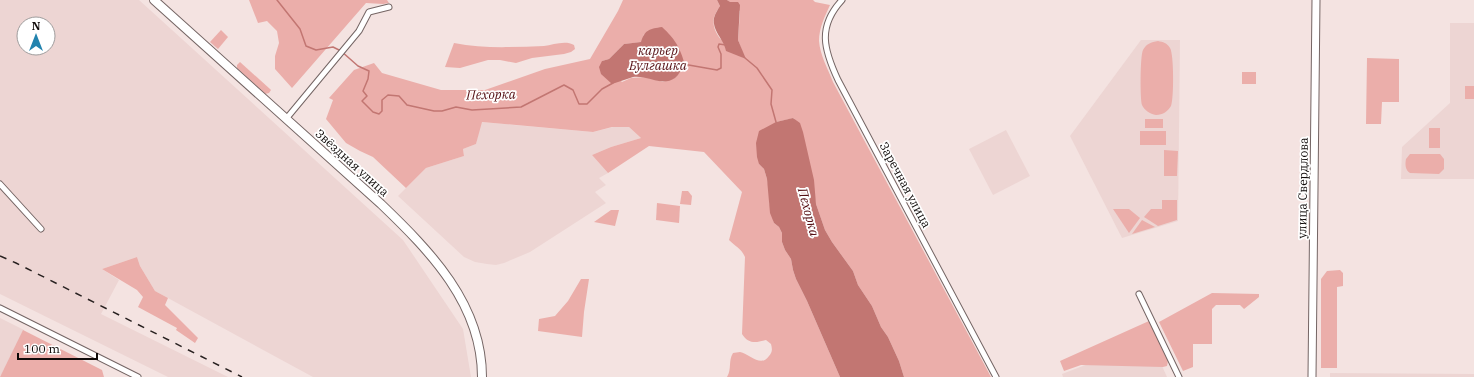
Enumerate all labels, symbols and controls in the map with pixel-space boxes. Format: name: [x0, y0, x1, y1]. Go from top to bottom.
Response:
north arrow: [16, 16, 56, 56]
text: N: [32, 19, 41, 33]
water label: карьер Булгашка: [628, 42, 687, 74]
water label: Пехорка: [465, 86, 516, 103]
street label: Звёздная улица: [313, 126, 392, 200]
street label: улица Свердлова: [1294, 137, 1311, 239]
street label: Заречная улица: [877, 139, 935, 231]
water label: Пехорка: [794, 185, 823, 238]
scale bar: [18, 335, 97, 361]
text: 100 m: [24, 341, 60, 356]

